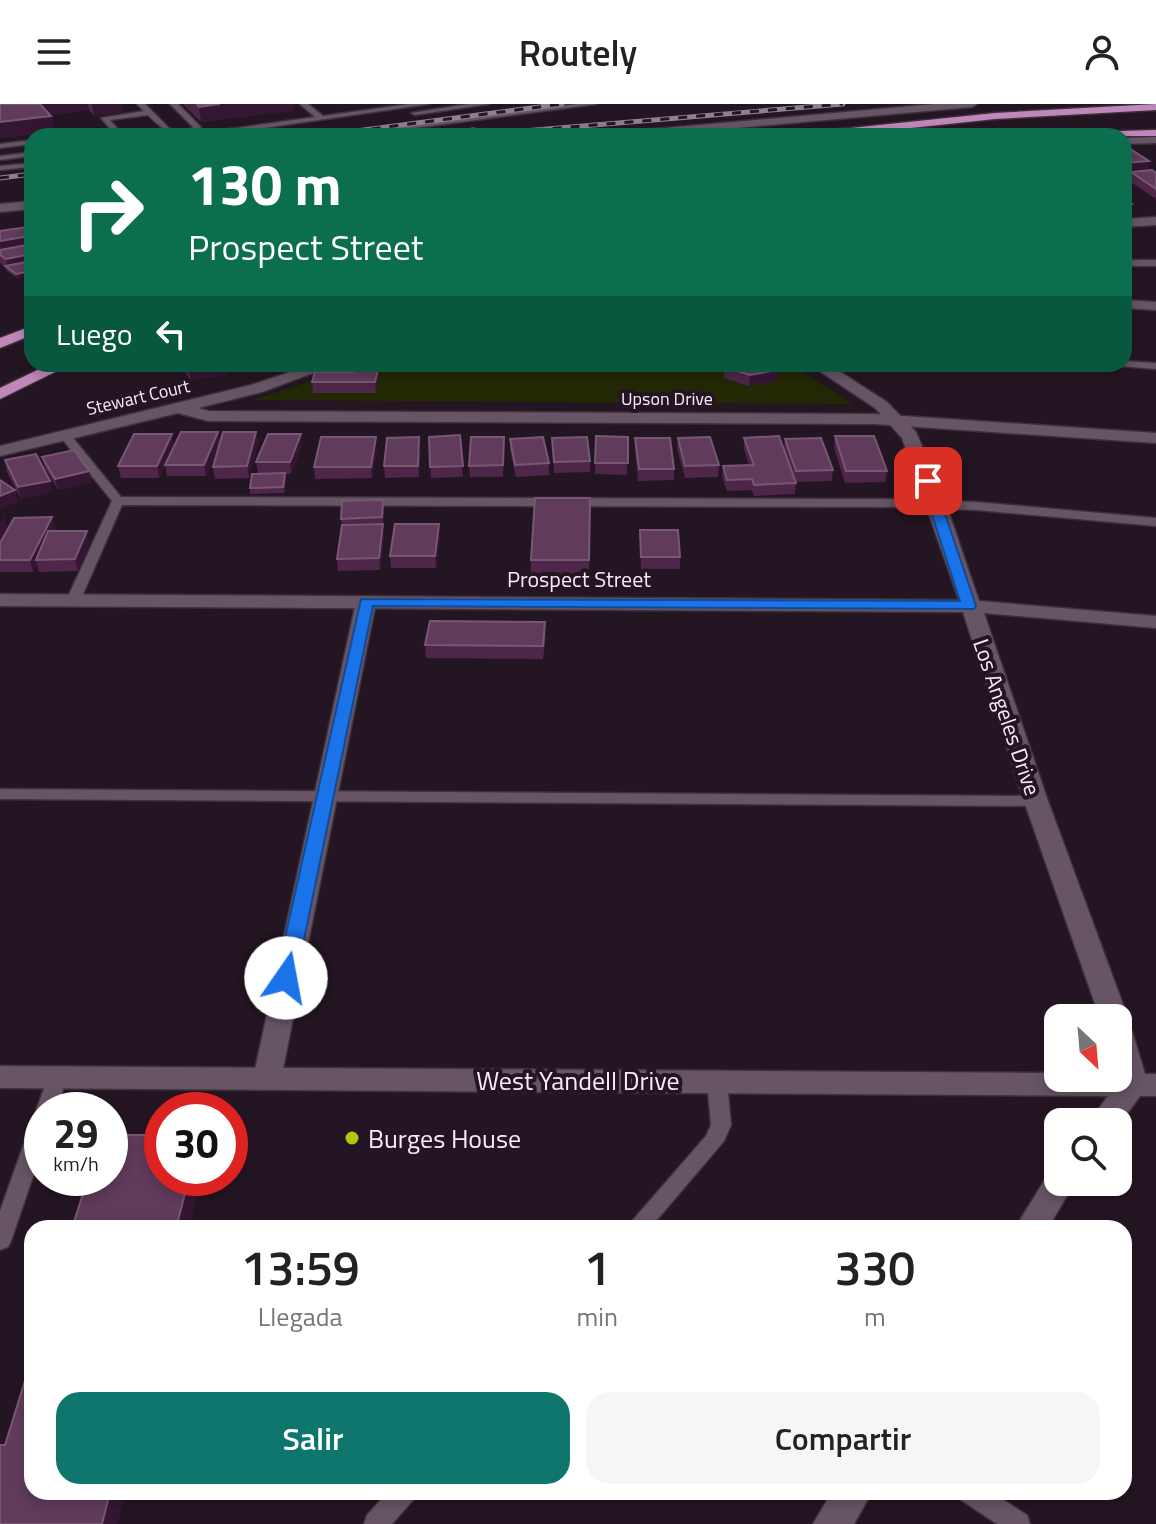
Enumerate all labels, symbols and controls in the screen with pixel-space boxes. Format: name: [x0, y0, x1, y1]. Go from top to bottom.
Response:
text: Routely: [519, 25, 637, 80]
icon: menu: [32, 30, 76, 74]
icon: person: [1080, 30, 1124, 74]
text: 130 m: [188, 142, 341, 227]
icon: right: [56, 160, 160, 264]
text: Prospect Street: [188, 219, 423, 274]
text: Luego: [56, 311, 133, 357]
icon: left: [149, 312, 193, 356]
street label: Stewart Court: [84, 372, 193, 422]
street label: Upson Drive: [621, 385, 713, 412]
pin: [894, 447, 962, 515]
icon: arrive: [906, 459, 950, 503]
street label: Prospect Street: [507, 562, 651, 596]
street label: Los Angeles Drive: [964, 634, 1050, 800]
position arrow: [244, 936, 328, 1020]
north arrow: [1044, 1004, 1132, 1092]
map controls: [1044, 1004, 1132, 1196]
street label: West Yandell Drive: [476, 1061, 680, 1100]
speed limit sign: 30: [144, 1092, 248, 1196]
text: 29: [54, 1103, 98, 1164]
button: search: [1044, 1108, 1132, 1196]
place label: Burges House: [368, 1119, 521, 1158]
marker: Burges House: [343, 1129, 361, 1147]
text: km/h: [53, 1148, 99, 1179]
text: 13:59: [241, 1231, 360, 1304]
text: 1: [584, 1231, 611, 1304]
text: 330: [835, 1231, 915, 1304]
text: Llegada: [258, 1297, 343, 1336]
text: min: [576, 1297, 618, 1336]
text: m: [864, 1297, 886, 1336]
button: Salir: [56, 1392, 570, 1484]
button: Compartir: [586, 1392, 1100, 1484]

